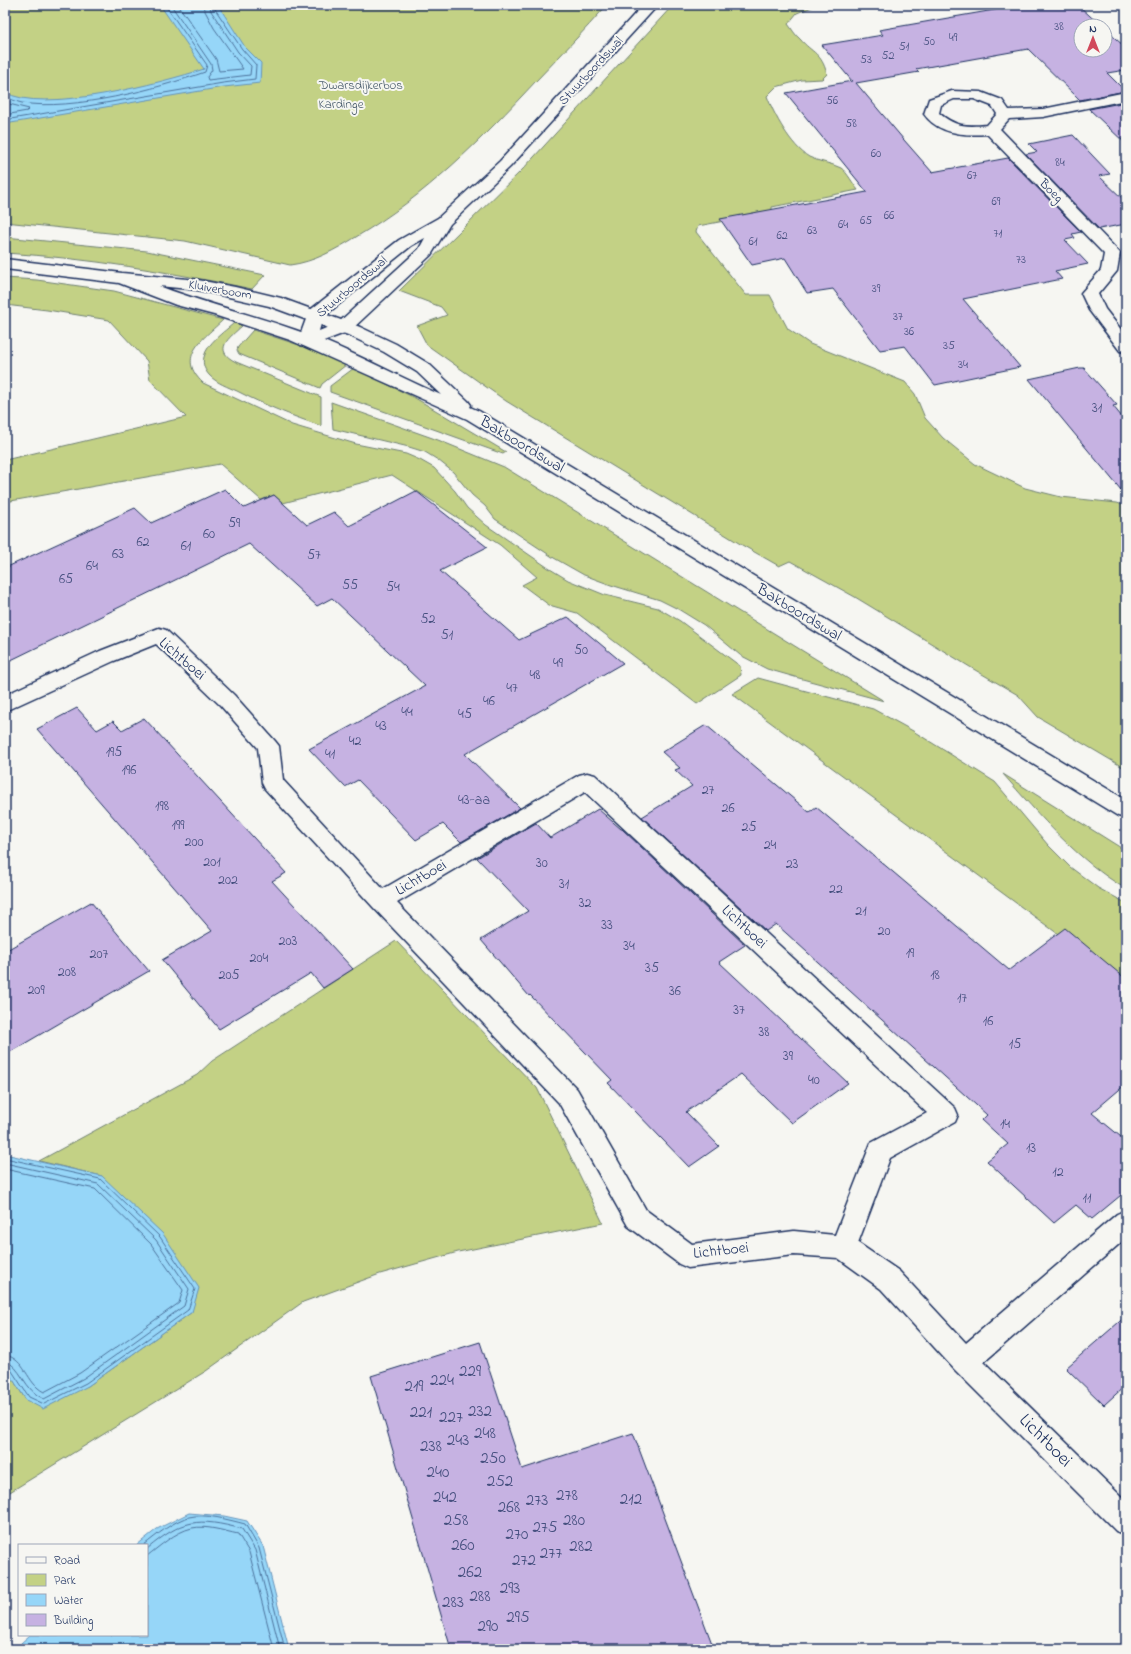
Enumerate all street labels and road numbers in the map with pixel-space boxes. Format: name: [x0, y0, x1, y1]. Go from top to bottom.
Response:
street label: Stuurboordswal: [554, 32, 628, 110]
street label: Boeg: [1033, 174, 1067, 208]
street label: Stuurboordswal: [312, 252, 392, 322]
street label: Kluiverboom: [187, 275, 253, 305]
street label: Bakboordswal: [474, 410, 569, 480]
street label: Bakboordswal: [751, 578, 846, 648]
street label: Lichtboei: [153, 632, 211, 686]
street label: Lichtboei: [391, 854, 451, 902]
street label: Lichtboei: [715, 899, 773, 955]
street label: Lichtboei: [692, 1236, 750, 1266]
street label: Lichtboei: [1012, 1408, 1078, 1474]

